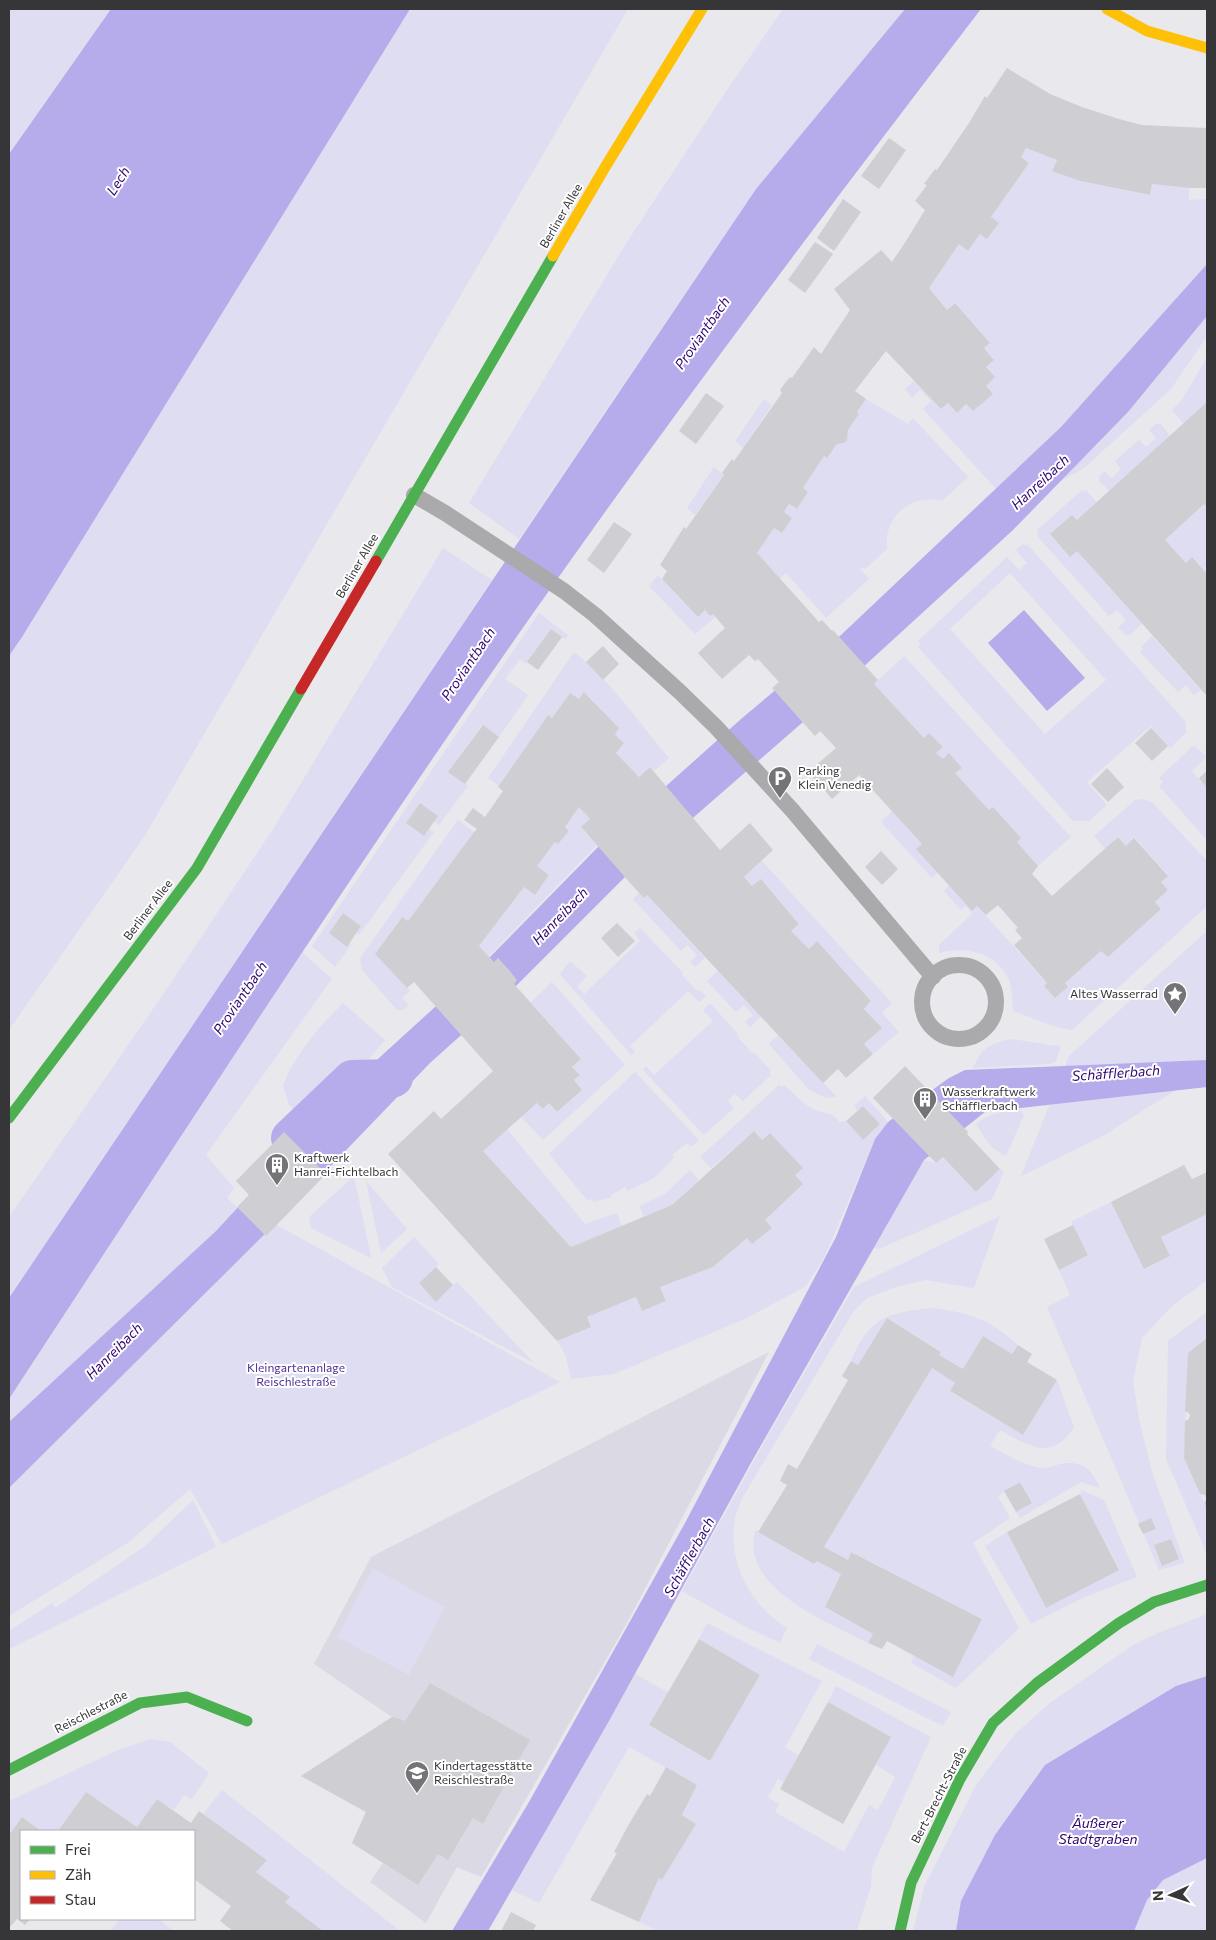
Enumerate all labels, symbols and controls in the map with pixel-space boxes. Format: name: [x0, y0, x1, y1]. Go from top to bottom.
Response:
water label: Lech: [102, 163, 133, 198]
street label: Berliner Allee: [536, 181, 584, 250]
water label: Proviantbach: [670, 293, 733, 372]
water label: Hanreibach: [1007, 451, 1072, 513]
street label: Berliner Allee: [332, 531, 380, 600]
water label: Proviantbach: [437, 624, 498, 703]
place label: Parking Klein Venedig: [798, 763, 872, 791]
parking icon: Parking Klein Venedig: [767, 765, 793, 799]
street label: Berliner Allee: [120, 876, 175, 942]
water label: Hanreibach: [528, 884, 591, 948]
water label: Proviantbach: [209, 958, 270, 1037]
place icon: Altes Wasserrad: [1162, 981, 1188, 1015]
place label: Altes Wasserrad: [1070, 986, 1158, 1000]
water label: Schäfflerbach: [1071, 1061, 1161, 1084]
place label: Wasserkraftwerk Schäfflerbach: [942, 1084, 1037, 1112]
building icon: Wasserkraftwerk Schäfflerbach: [912, 1086, 938, 1120]
place label: Kraftwerk Hanrei-Fichtelbach: [294, 1150, 398, 1178]
building icon: Kraftwerk Hanrei-Fichtelbach: [264, 1152, 290, 1186]
water label: Hanreibach: [82, 1319, 145, 1382]
park label: Kleingartenanlage Reischlestraße: [247, 1360, 345, 1388]
water label: Schäfflerbach: [660, 1514, 717, 1599]
street label: Reischlestraße: [52, 1687, 129, 1735]
street label: Bert-Brecht-Straße: [908, 1744, 969, 1845]
place label: Kindertagesstätte Reischlestraße: [434, 1758, 532, 1786]
school or university icon: Kindertagesstätte Reischlestraße: [404, 1760, 430, 1794]
water label: Äußerer Stadtgraben: [1058, 1814, 1138, 1847]
legend: [20, 1830, 195, 1920]
text: Frei: [65, 1840, 91, 1858]
text: Zäh: [65, 1865, 91, 1883]
north arrow: [1146, 1870, 1196, 1920]
text: Stau: [65, 1890, 96, 1908]
text: N: [1149, 1890, 1166, 1901]

